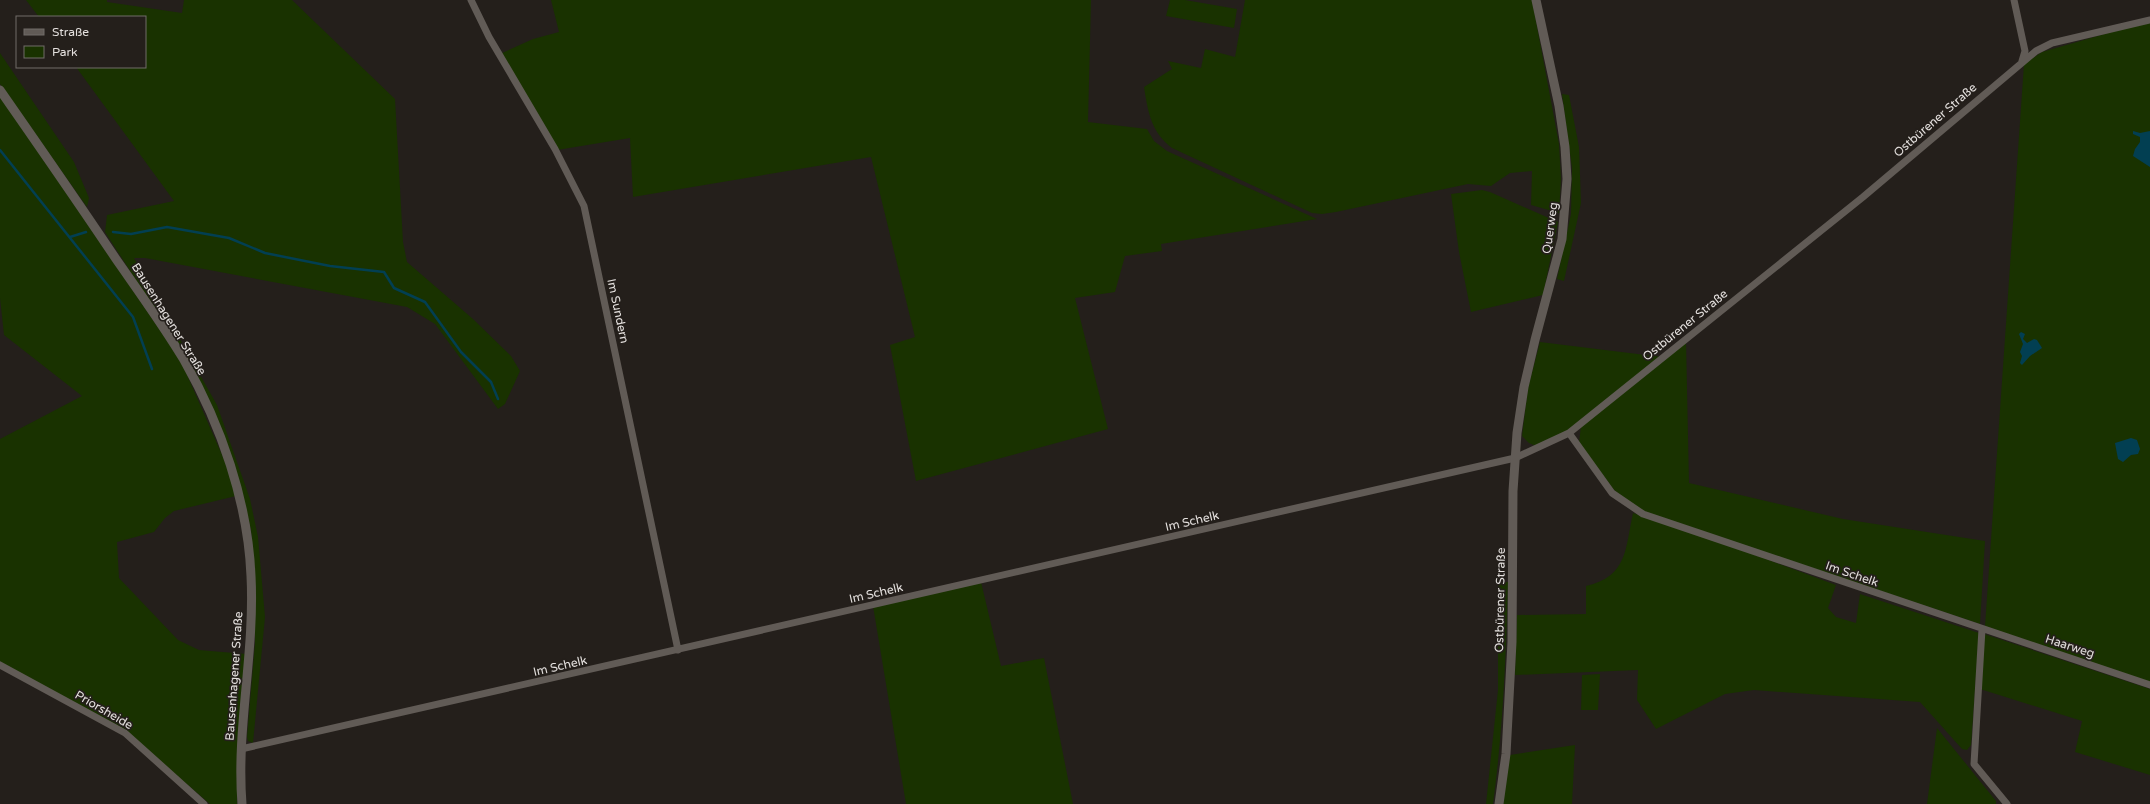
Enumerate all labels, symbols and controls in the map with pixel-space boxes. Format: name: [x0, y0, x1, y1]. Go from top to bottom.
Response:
legend: [16, 16, 146, 68]
text: Straße: [52, 25, 89, 39]
text: Park: [52, 45, 78, 59]
street label: Ostbürener Straße: [1891, 80, 1979, 160]
street label: Querweg: [1539, 201, 1561, 255]
street label: Bausenhagener Straße: [129, 260, 209, 378]
street label: Im Sundern: [604, 277, 632, 345]
street label: Ostbürener Straße: [1640, 286, 1730, 363]
street label: Im Schelk: [1164, 508, 1221, 534]
street label: Ostbürener Straße: [1492, 547, 1508, 653]
street label: Im Schelk: [1824, 558, 1881, 590]
street label: Im Schelk: [848, 580, 905, 606]
street label: Bausenhagener Straße: [222, 611, 246, 741]
street label: Haarweg: [2044, 631, 2096, 661]
street label: Im Schelk: [532, 653, 589, 679]
street label: Priorsheide: [72, 688, 136, 732]

